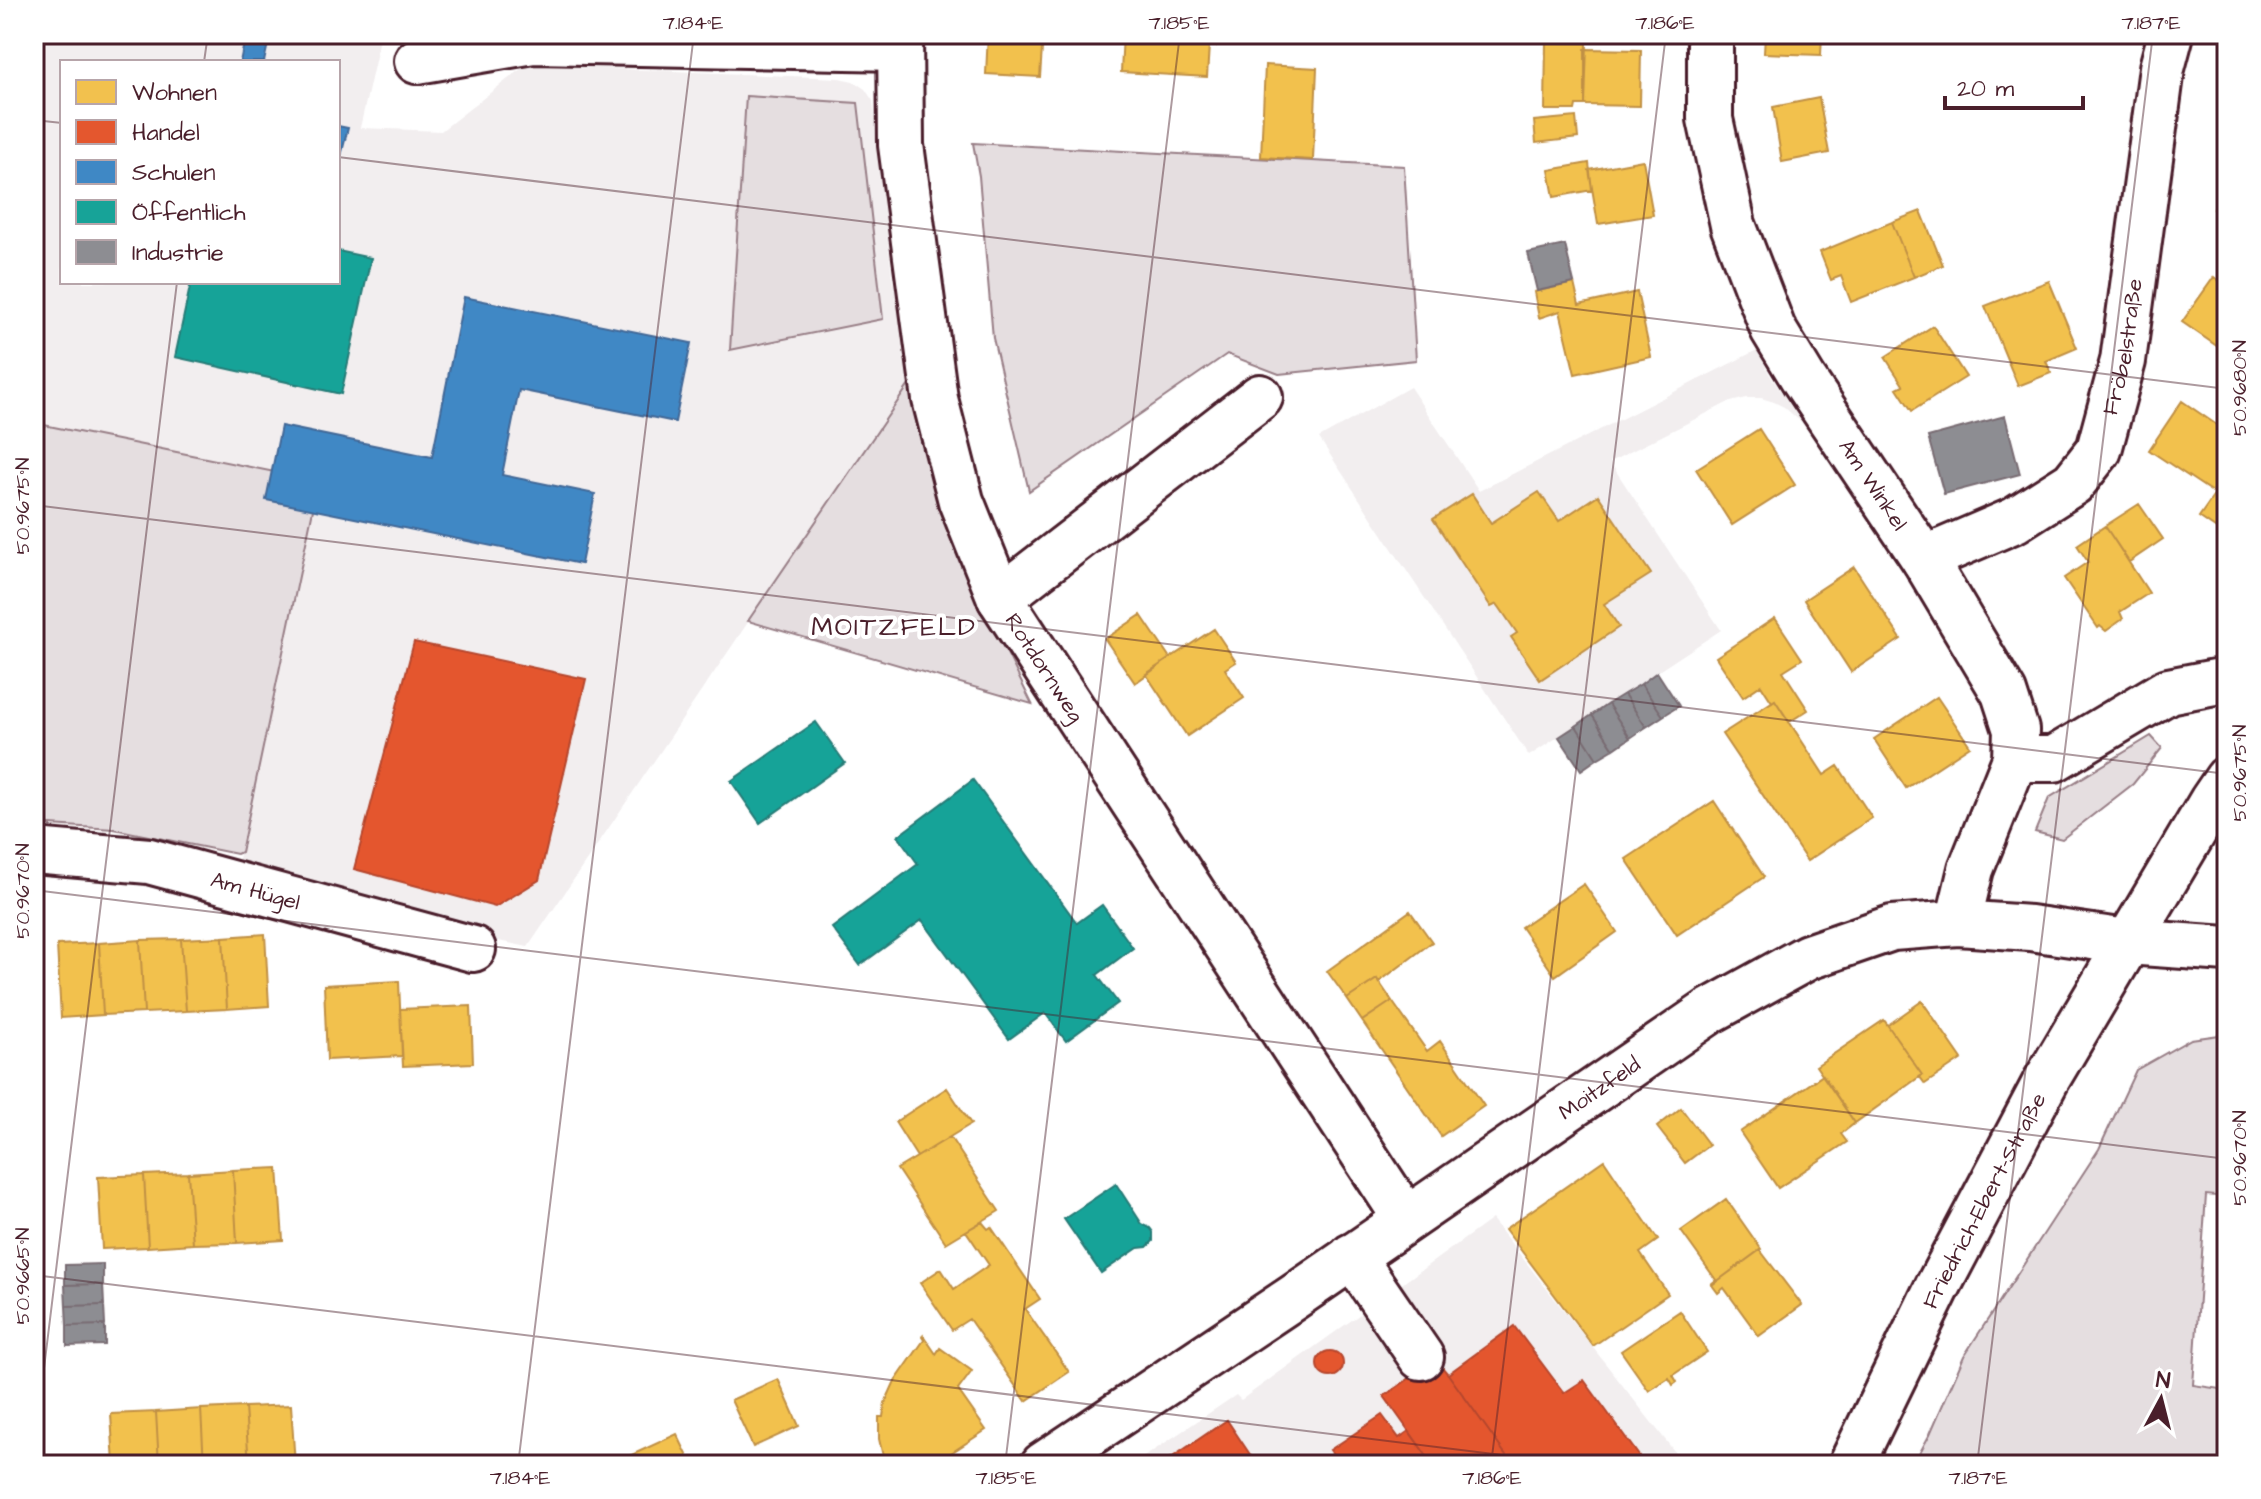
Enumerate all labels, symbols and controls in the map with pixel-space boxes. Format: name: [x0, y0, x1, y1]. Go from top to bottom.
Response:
text: 7.184°E: [663, 9, 723, 37]
text: 7.185°E: [1148, 9, 1210, 37]
text: 7.186°E: [1635, 9, 1695, 37]
text: 7.187°E: [2121, 9, 2181, 37]
legend: [60, 60, 340, 284]
scale bar: [1945, 60, 2083, 110]
text: 20 m: [1957, 72, 2014, 106]
text: Wohnen: [132, 76, 217, 110]
text: Handel: [132, 116, 200, 150]
text: Schulen: [132, 156, 215, 190]
text: Öffentlich: [132, 196, 246, 230]
text: Industrie: [132, 236, 224, 270]
street label: Fröbelstraße: [2095, 277, 2151, 419]
text: 50.9680°N: [2226, 340, 2254, 436]
street label: Am Winkel: [1831, 433, 1914, 537]
text: 50.9675°N: [9, 458, 37, 554]
street label: Rotdornweg: [997, 608, 1091, 729]
district label: MOITZFELD: [811, 609, 977, 645]
text: 50.9675°N: [2226, 725, 2254, 821]
text: 50.9670°N: [9, 843, 37, 939]
street label: Am Hügel: [207, 865, 303, 918]
street label: Moitzfeld: [1552, 1049, 1647, 1128]
street label: Friedrich-Ebert-Straße: [1915, 1087, 2054, 1314]
text: 50.9670°N: [2226, 1110, 2254, 1206]
text: 50.9665°N: [9, 1227, 37, 1325]
north arrow: [2121, 1359, 2201, 1439]
text: N: [2155, 1364, 2172, 1397]
text: 7.184°E: [490, 1464, 550, 1492]
text: 7.185°E: [975, 1464, 1037, 1492]
text: 7.186°E: [1462, 1464, 1522, 1492]
text: 7.187°E: [1948, 1464, 2008, 1492]

